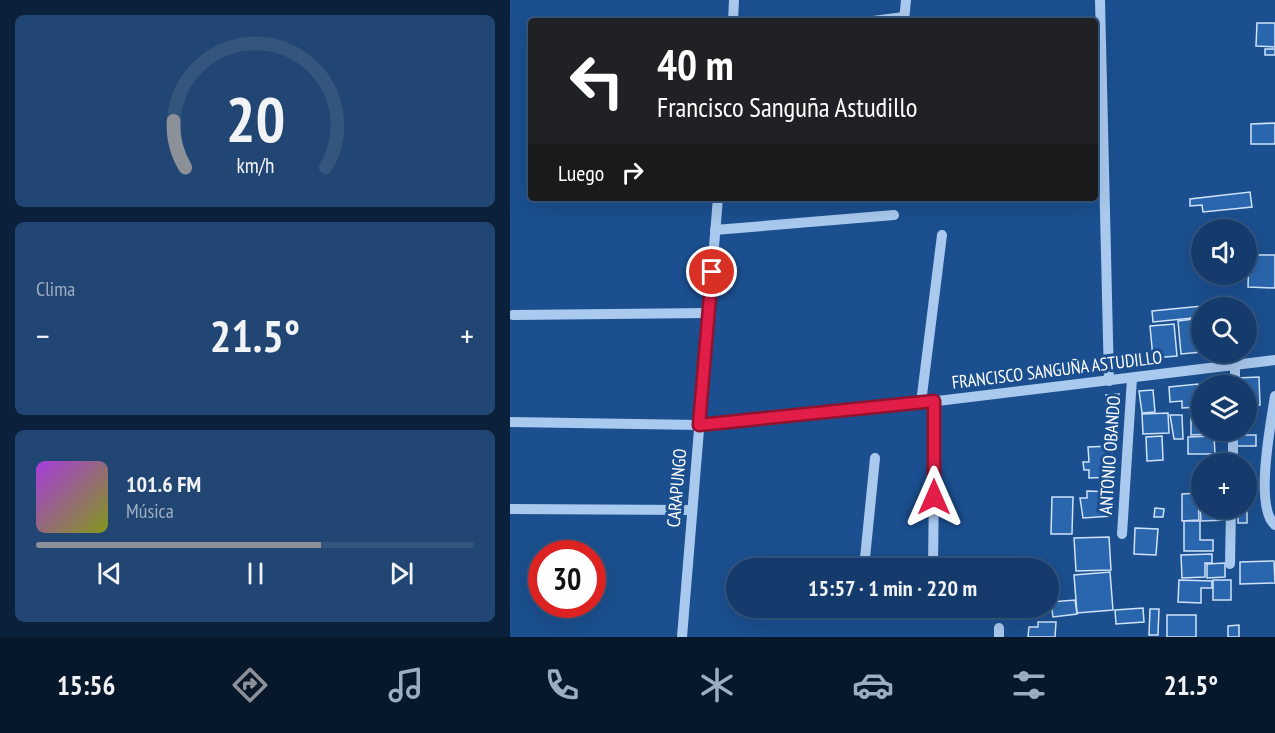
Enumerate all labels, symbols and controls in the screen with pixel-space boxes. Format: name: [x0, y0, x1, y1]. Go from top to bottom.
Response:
text: 40 m: [657, 37, 734, 92]
icon: left: [558, 42, 636, 120]
text: 20: [225, 78, 285, 159]
text: Francisco Sanguña Astudillo: [657, 90, 917, 124]
text: km/h: [236, 152, 274, 180]
icon: right: [616, 156, 649, 189]
text: Luego: [558, 159, 604, 187]
map controls: [1191, 219, 1257, 519]
button: sound: [1191, 219, 1257, 285]
pin: [686, 246, 737, 297]
icon: arrive: [695, 255, 728, 288]
text: Clima: [36, 276, 75, 302]
button: search: [1191, 297, 1257, 363]
text: 21.5°: [210, 306, 300, 364]
text: −: [36, 314, 50, 357]
text: +: [460, 314, 474, 357]
street label: FRANCISCO SANGUÑA ASTUDILLO: [950, 345, 1164, 394]
button: layers: [1191, 375, 1257, 441]
street label: ANTONIO OBANDO: [1094, 395, 1125, 515]
street label: CARAPUNGO: [662, 448, 691, 528]
button: +: [1191, 453, 1257, 519]
position arrow: [902, 465, 966, 529]
text: 101.6 FM: [126, 470, 201, 498]
text: Música: [126, 498, 174, 524]
speed limit sign: 30: [528, 540, 606, 618]
icon: previous: [93, 557, 126, 590]
icon: pause: [239, 557, 272, 590]
icon: next: [385, 557, 418, 590]
text: 15:57 · 1 min · 220 m: [808, 574, 977, 602]
icon: directions: [229, 664, 271, 706]
icon: music: [385, 664, 427, 706]
icon: phone: [541, 664, 583, 706]
icon: climate: [696, 664, 738, 706]
icon: car: [852, 664, 894, 706]
icon: filters: [1008, 664, 1050, 706]
text: 15:56: [57, 668, 115, 702]
text: 21.5°: [1164, 668, 1218, 702]

